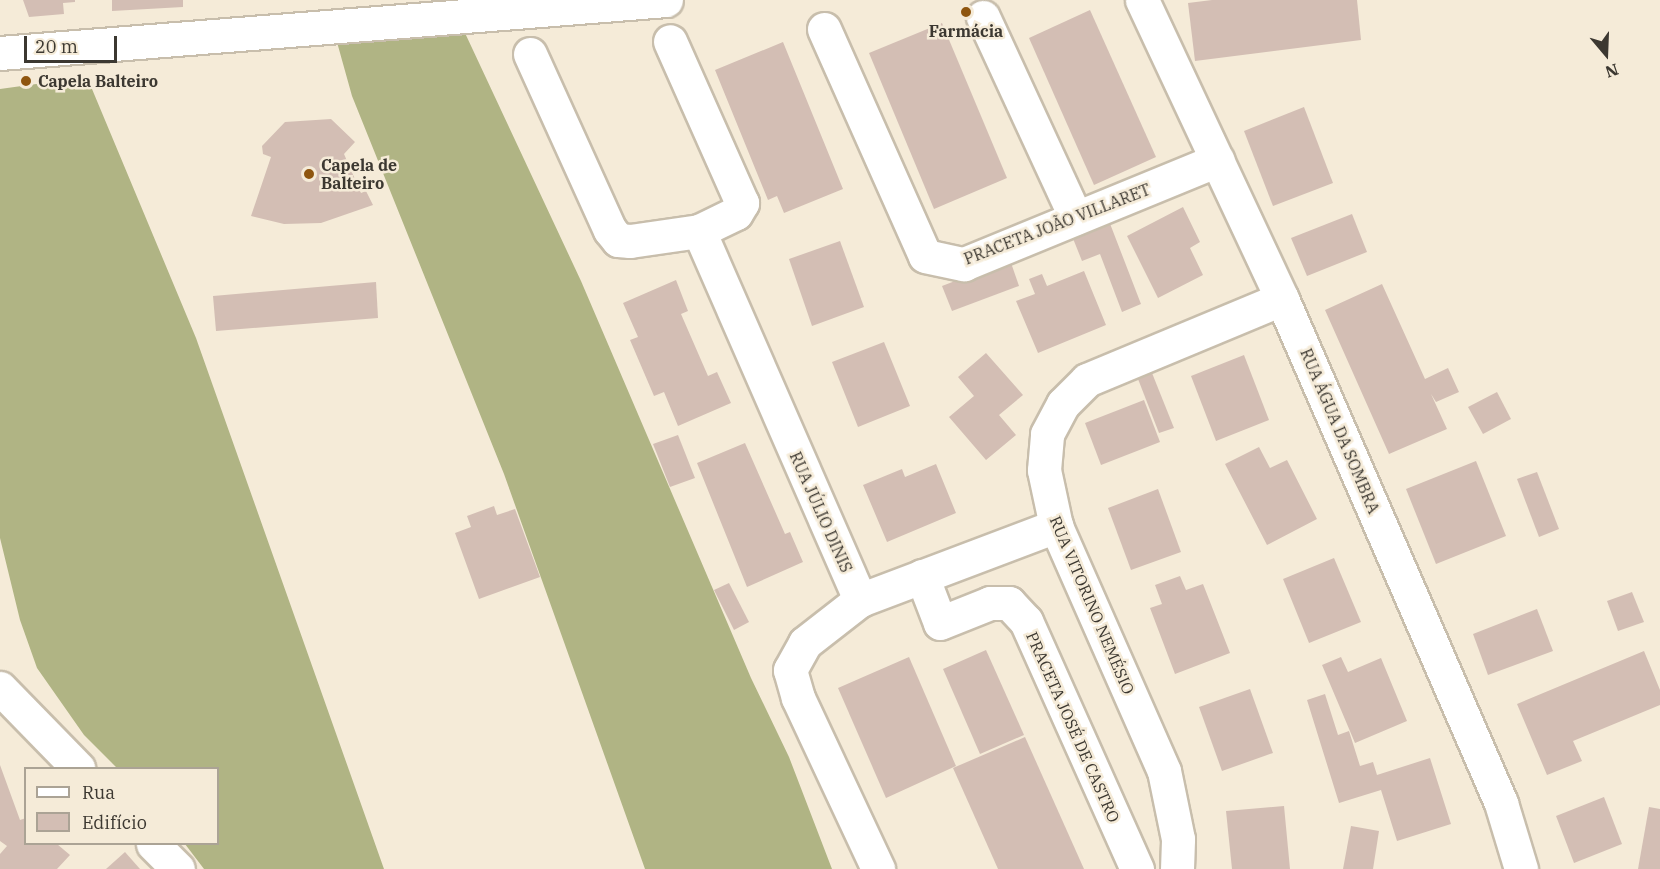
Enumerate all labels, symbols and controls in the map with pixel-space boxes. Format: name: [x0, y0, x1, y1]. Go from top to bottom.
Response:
marker: Farmácia: [959, 5, 973, 19]
place label: Farmácia: [929, 21, 1003, 41]
scale bar: [27, 24, 120, 62]
north arrow: [1576, 24, 1636, 84]
text: 20 m: [35, 35, 78, 58]
text: N: [1603, 60, 1621, 83]
place label: Capela Balteiro: [38, 71, 158, 91]
marker: Capela Balteiro: [19, 74, 33, 88]
place label: Capela de Balteiro: [321, 155, 397, 193]
marker: Capela de Balteiro: [302, 167, 316, 181]
street label: PRACETA JOÃO VILLARET: [961, 180, 1153, 268]
street label: RUA ÁGUA DA SOMBRA: [1296, 345, 1384, 517]
street label: RUA JÚLIO DINIS: [786, 449, 856, 575]
street label: RUA VITORINO NEMÉSIO: [1046, 513, 1138, 697]
street label: PRACETA JOSÉ DE CASTRO: [1022, 629, 1124, 825]
legend: [24, 767, 219, 845]
text: Rua: [82, 781, 115, 804]
text: Edifício: [82, 811, 147, 834]

